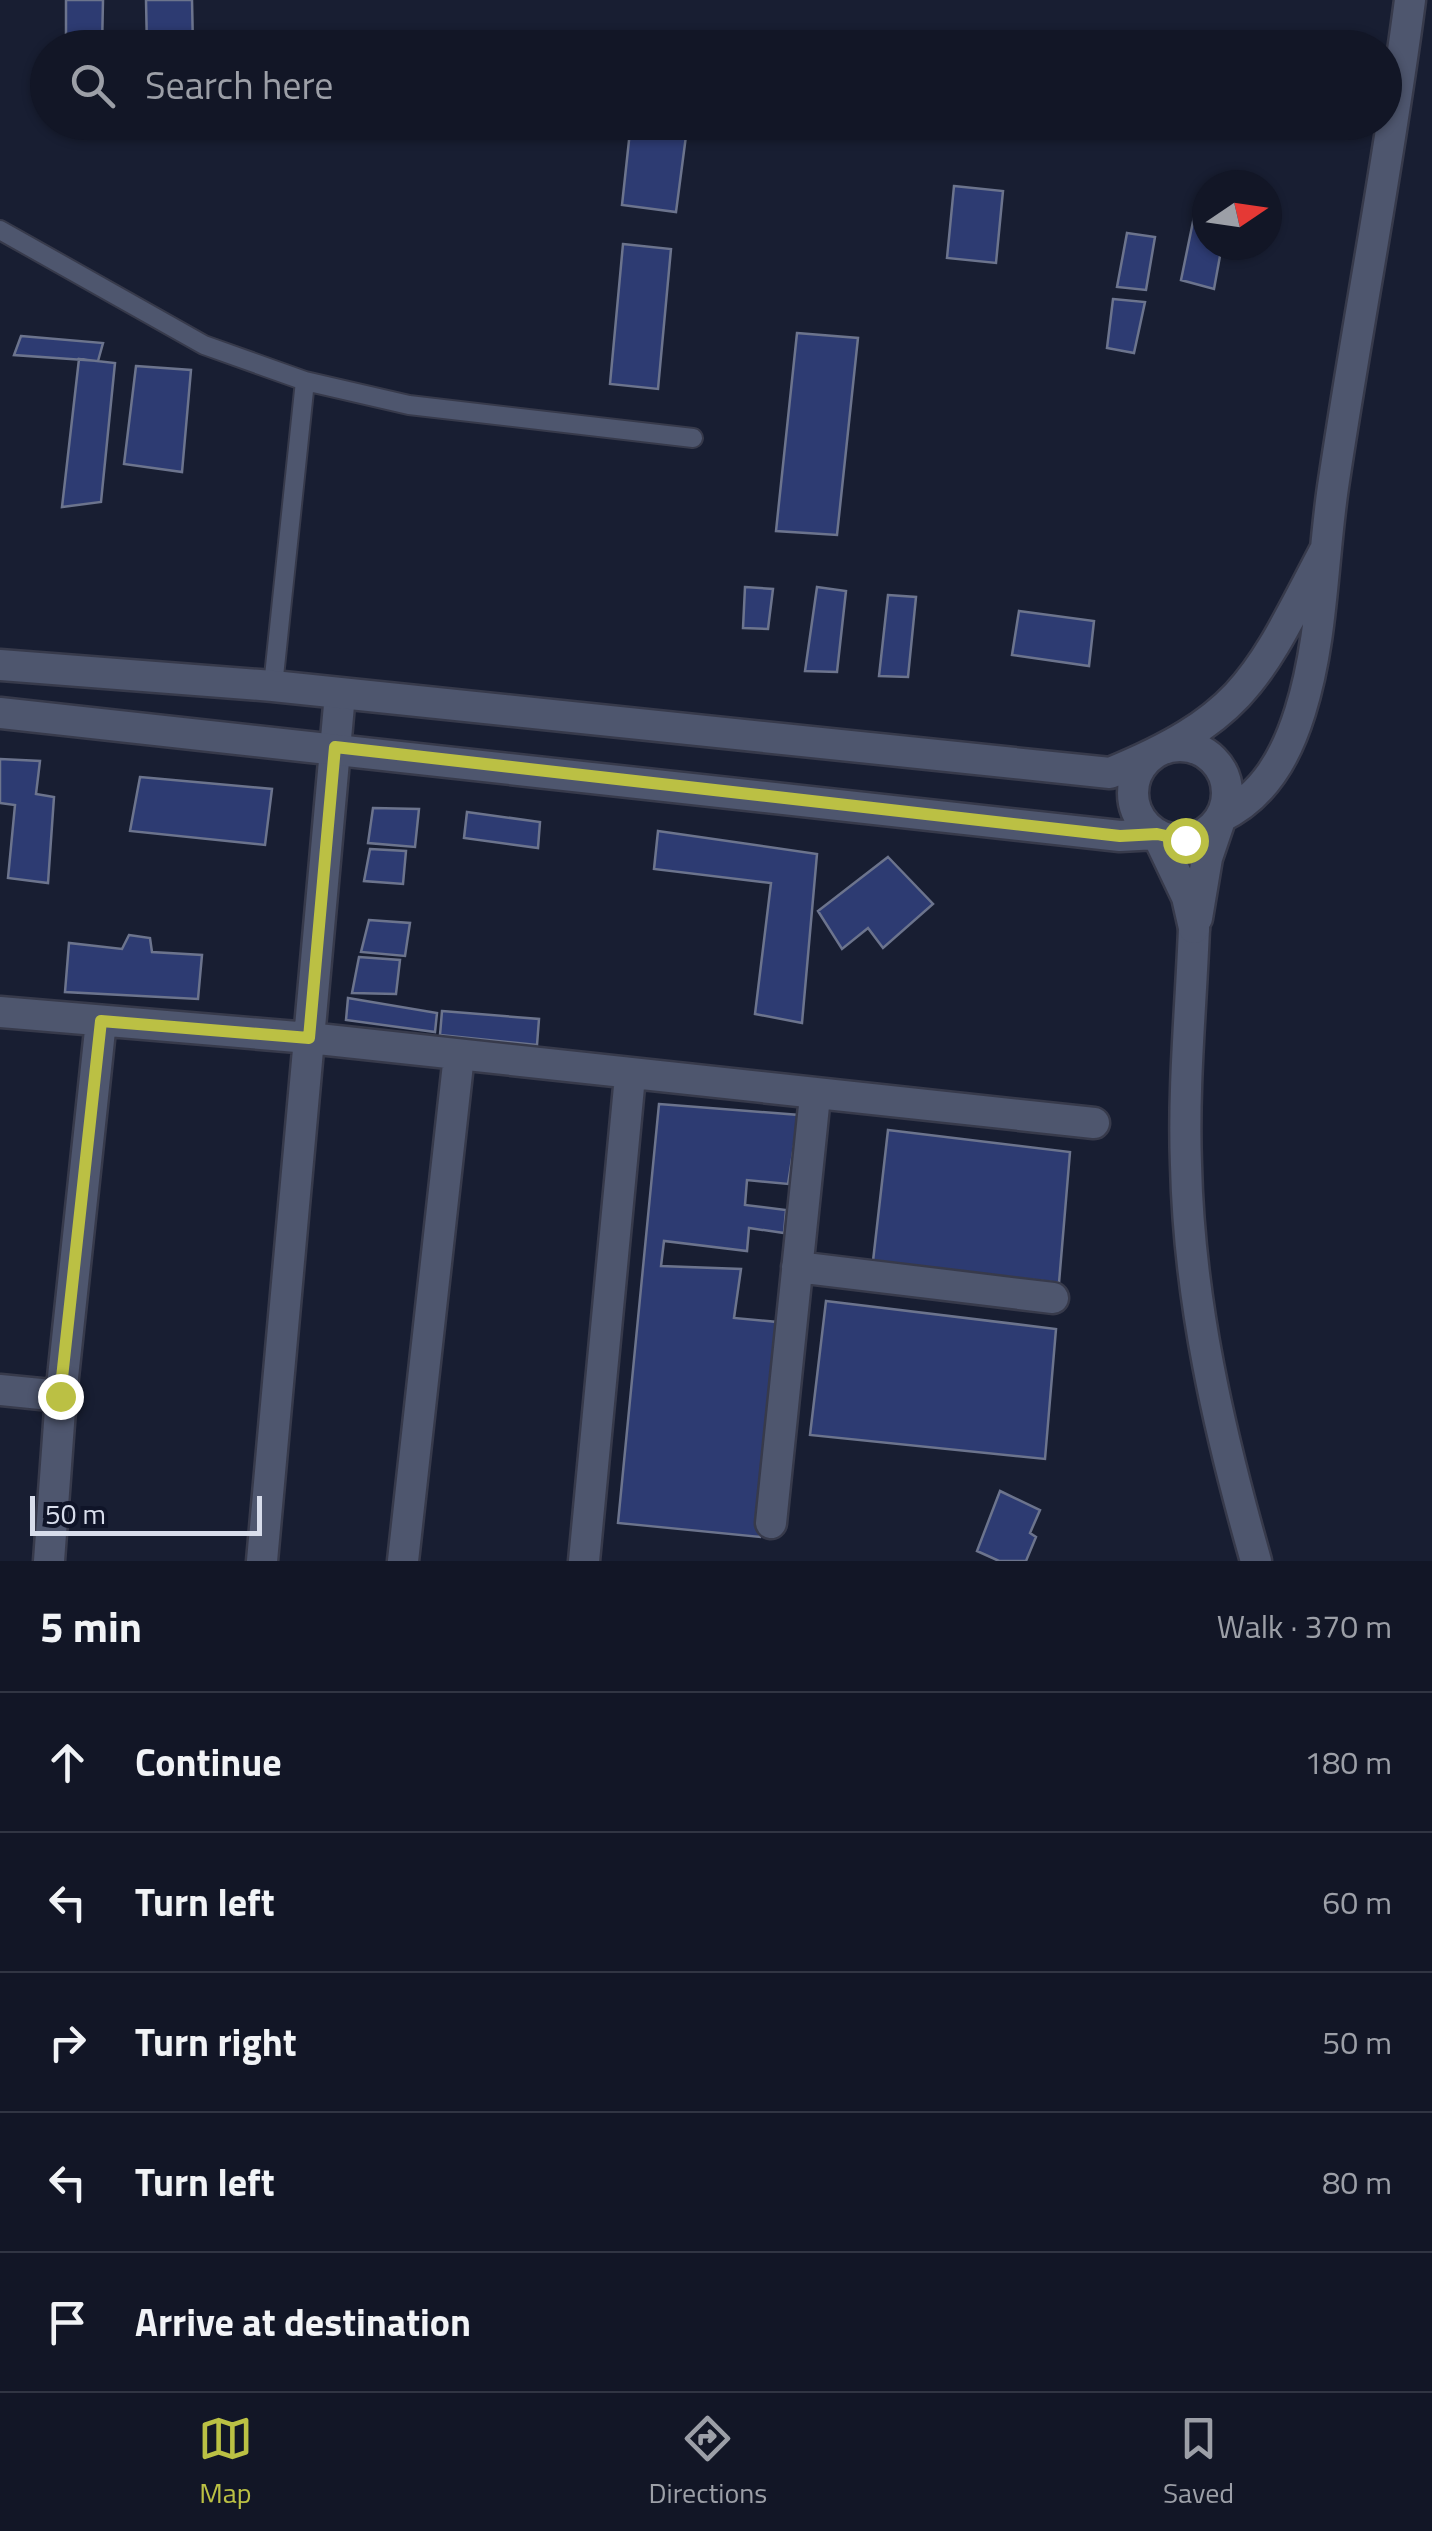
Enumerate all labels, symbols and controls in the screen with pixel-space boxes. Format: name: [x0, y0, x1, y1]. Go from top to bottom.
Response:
search box: [30, 30, 1402, 140]
text: Search here: [145, 56, 333, 114]
icon: search: [65, 58, 120, 113]
north arrow: [1192, 170, 1282, 260]
route start: [1163, 818, 1209, 864]
route end: [38, 1374, 84, 1420]
scale bar: [30, 1491, 262, 1536]
text: 50 m: [45, 1492, 106, 1535]
text: 5 min: [40, 1594, 142, 1658]
text: Walk · 370 m: [1217, 1602, 1392, 1650]
text: Continue: [135, 1733, 282, 1791]
icon: ahead: [40, 1735, 95, 1790]
text: 180 m: [1304, 1738, 1392, 1786]
text: Turn left: [135, 1873, 275, 1931]
icon: left: [40, 1875, 95, 1930]
text: 60 m: [1322, 1878, 1392, 1926]
text: Turn right: [135, 2013, 297, 2071]
icon: right: [40, 2015, 95, 2070]
text: 50 m: [1322, 2018, 1392, 2066]
text: Turn left: [135, 2153, 275, 2211]
icon: left: [40, 2155, 95, 2210]
text: 80 m: [1322, 2158, 1392, 2206]
text: Arrive at destination: [135, 2293, 471, 2351]
icon: arrive: [40, 2295, 95, 2350]
tab: Map: [198, 2411, 253, 2514]
tab: Directions: [649, 2411, 767, 2514]
tab: Saved: [1163, 2411, 1234, 2514]

